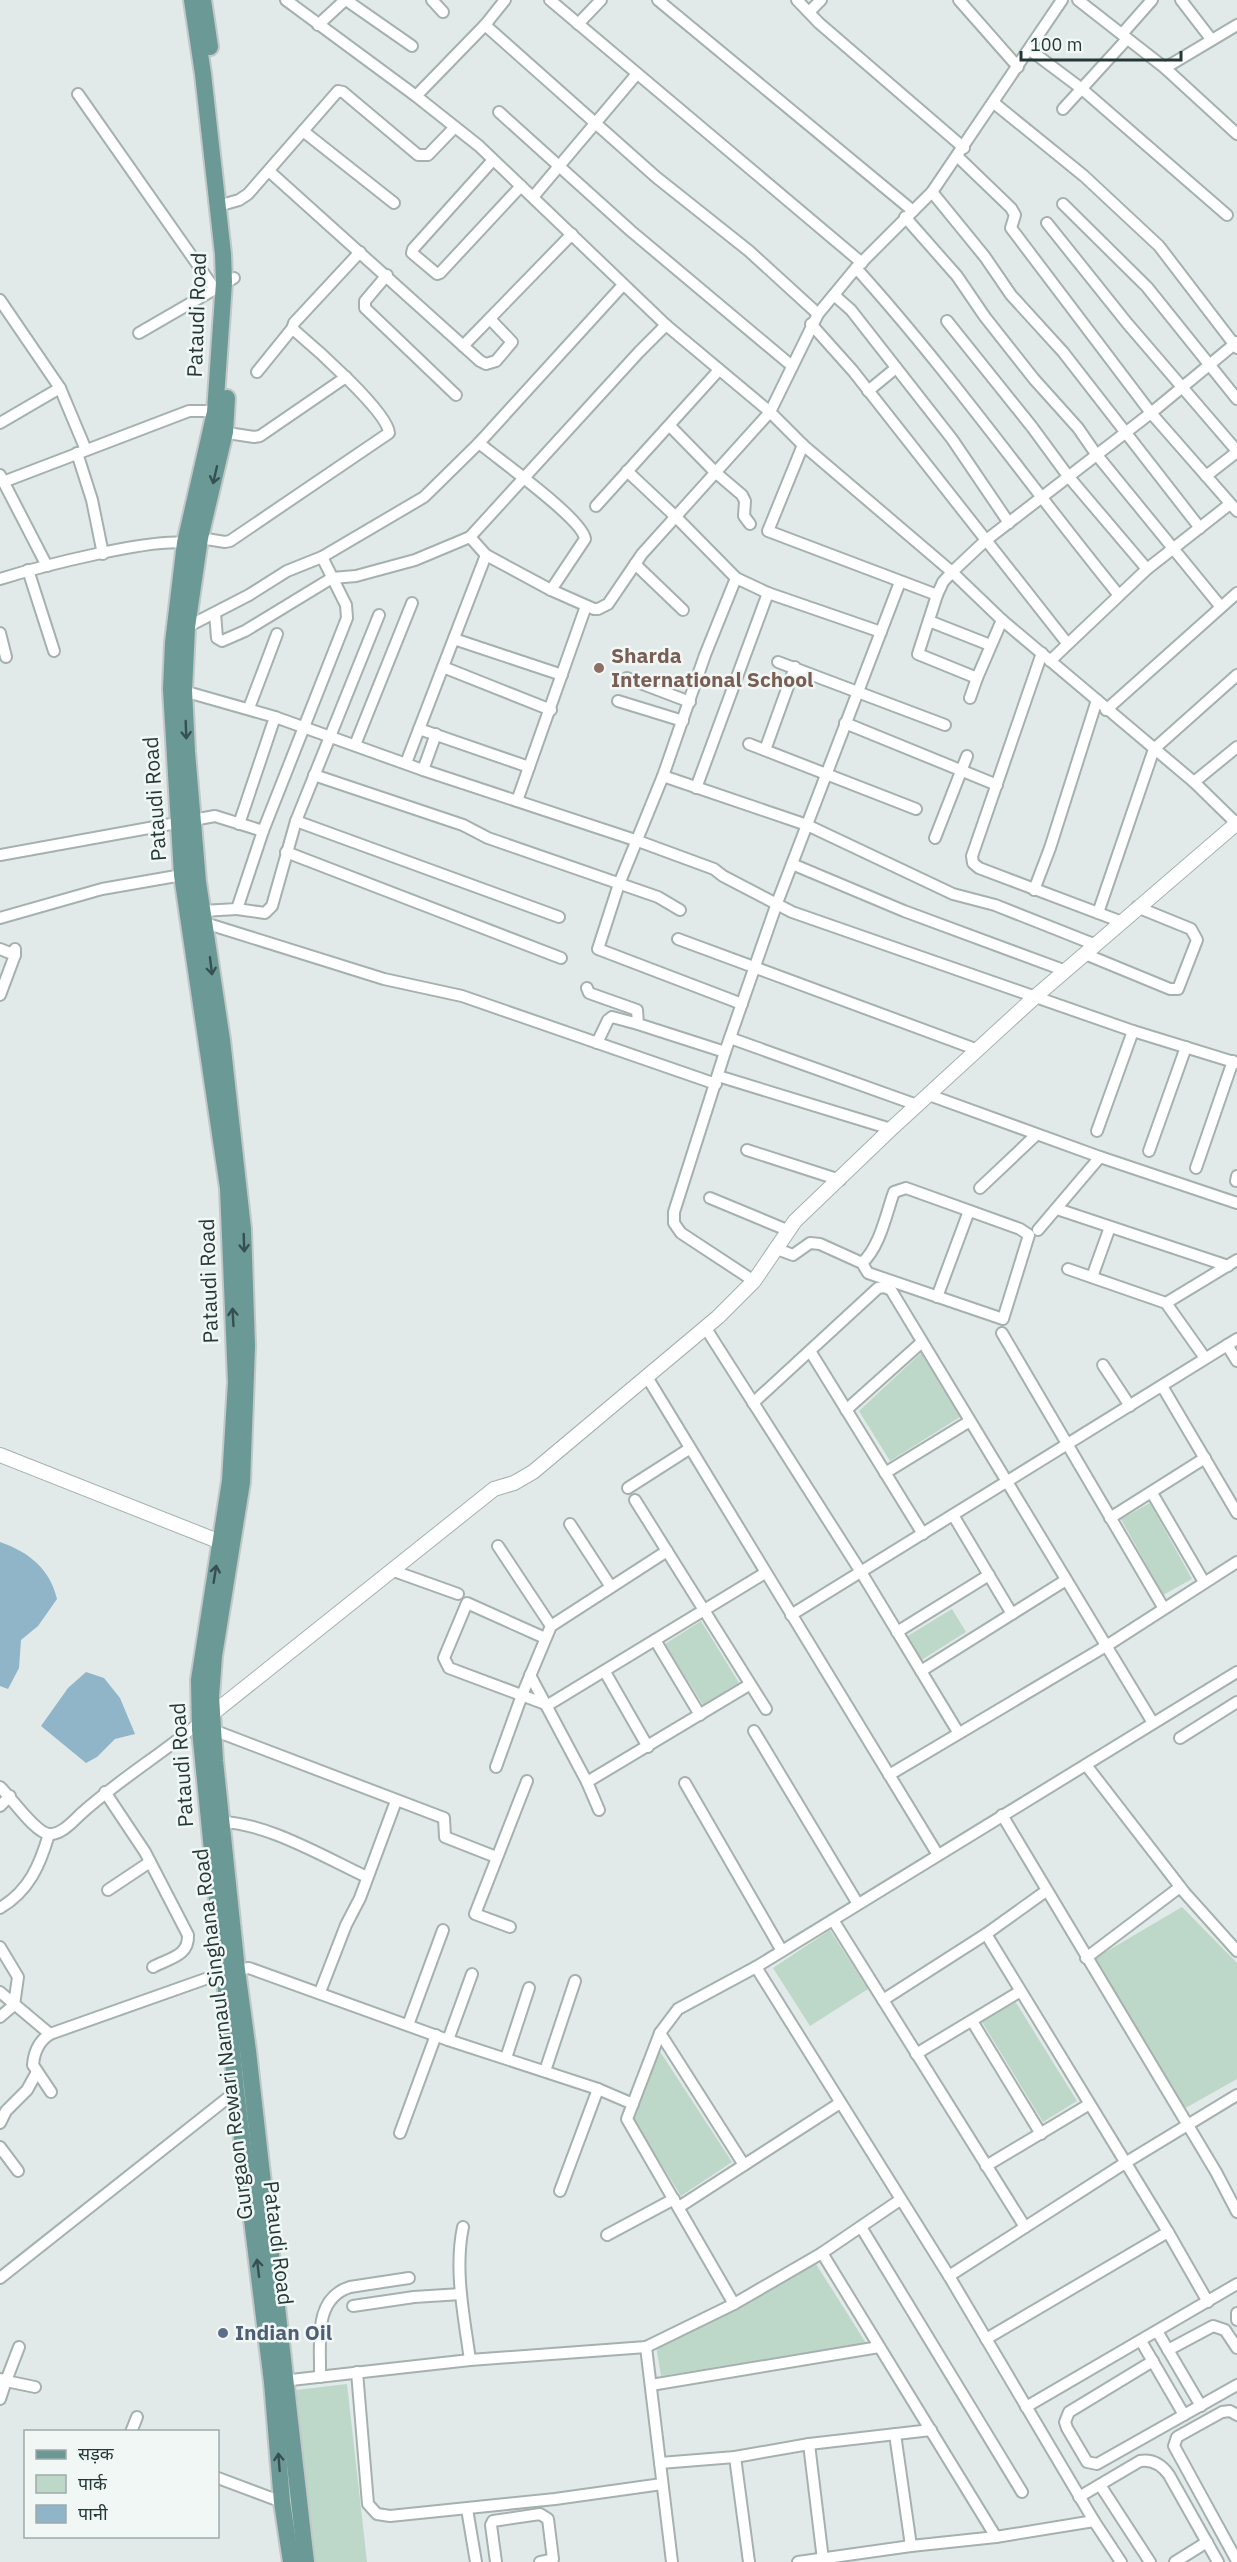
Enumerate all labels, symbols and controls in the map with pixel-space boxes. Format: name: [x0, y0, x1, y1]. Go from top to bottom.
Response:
scale bar: [1021, 24, 1182, 62]
text: 100 m: [1030, 33, 1082, 56]
street label: Pataudi Road: [180, 252, 212, 378]
one-way arrow: [208, 465, 220, 484]
place label: Sharda International School: [611, 641, 813, 693]
marker: Sharda International School: [592, 661, 606, 675]
one-way arrow: [181, 720, 192, 740]
street label: Pataudi Road: [136, 736, 172, 862]
one-way arrow: [205, 956, 216, 975]
street label: Pataudi Road: [192, 1218, 224, 1344]
one-way arrow: [238, 1232, 249, 1252]
one-way arrow: [228, 1308, 239, 1328]
one-way arrow: [209, 1564, 220, 1584]
street label: Pataudi Road: [163, 1702, 199, 1828]
street label: Gurgaon Rewari Narnaul Singhana Road: [185, 1847, 259, 2221]
street label: Pataudi Road: [257, 2179, 301, 2307]
one-way arrow: [253, 2259, 264, 2279]
place label: Indian Oil: [235, 2318, 332, 2346]
marker: Indian Oil: [216, 2326, 230, 2340]
legend: [24, 2430, 219, 2538]
text: सड़क: [78, 2442, 115, 2465]
one-way arrow: [274, 2453, 285, 2473]
text: पार्क: [78, 2472, 108, 2495]
text: पानी: [78, 2502, 108, 2525]

